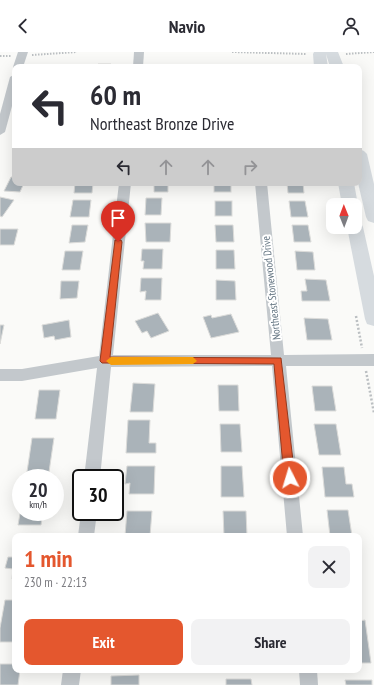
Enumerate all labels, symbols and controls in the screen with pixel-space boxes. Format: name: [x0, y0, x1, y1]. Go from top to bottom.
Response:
icon: back: [12, 15, 34, 37]
text: Navio: [169, 15, 205, 38]
icon: person: [340, 15, 362, 37]
text: 60 m: [90, 76, 141, 113]
icon: left: [24, 80, 76, 132]
text: Northeast Bronze Drive: [90, 112, 235, 135]
icon: left: [113, 156, 135, 178]
icon: ahead: [155, 156, 177, 178]
icon: ahead: [197, 156, 219, 178]
icon: right: [239, 156, 261, 178]
north arrow: [326, 198, 362, 234]
map controls: [326, 198, 362, 234]
pin: [101, 201, 135, 242]
icon: arrive: [107, 207, 129, 229]
street label: Northeast Stonewood Drive: [259, 235, 283, 341]
position arrow: [269, 457, 311, 499]
speed limit sign: 30: [72, 469, 124, 521]
text: 20: [28, 477, 48, 503]
text: km/h: [29, 498, 47, 511]
text: 1 min: [24, 543, 72, 574]
button: close: [308, 546, 350, 588]
text: 230 m · 22:13: [24, 574, 87, 591]
button: Exit: [24, 619, 183, 665]
button: Share: [191, 619, 350, 665]

